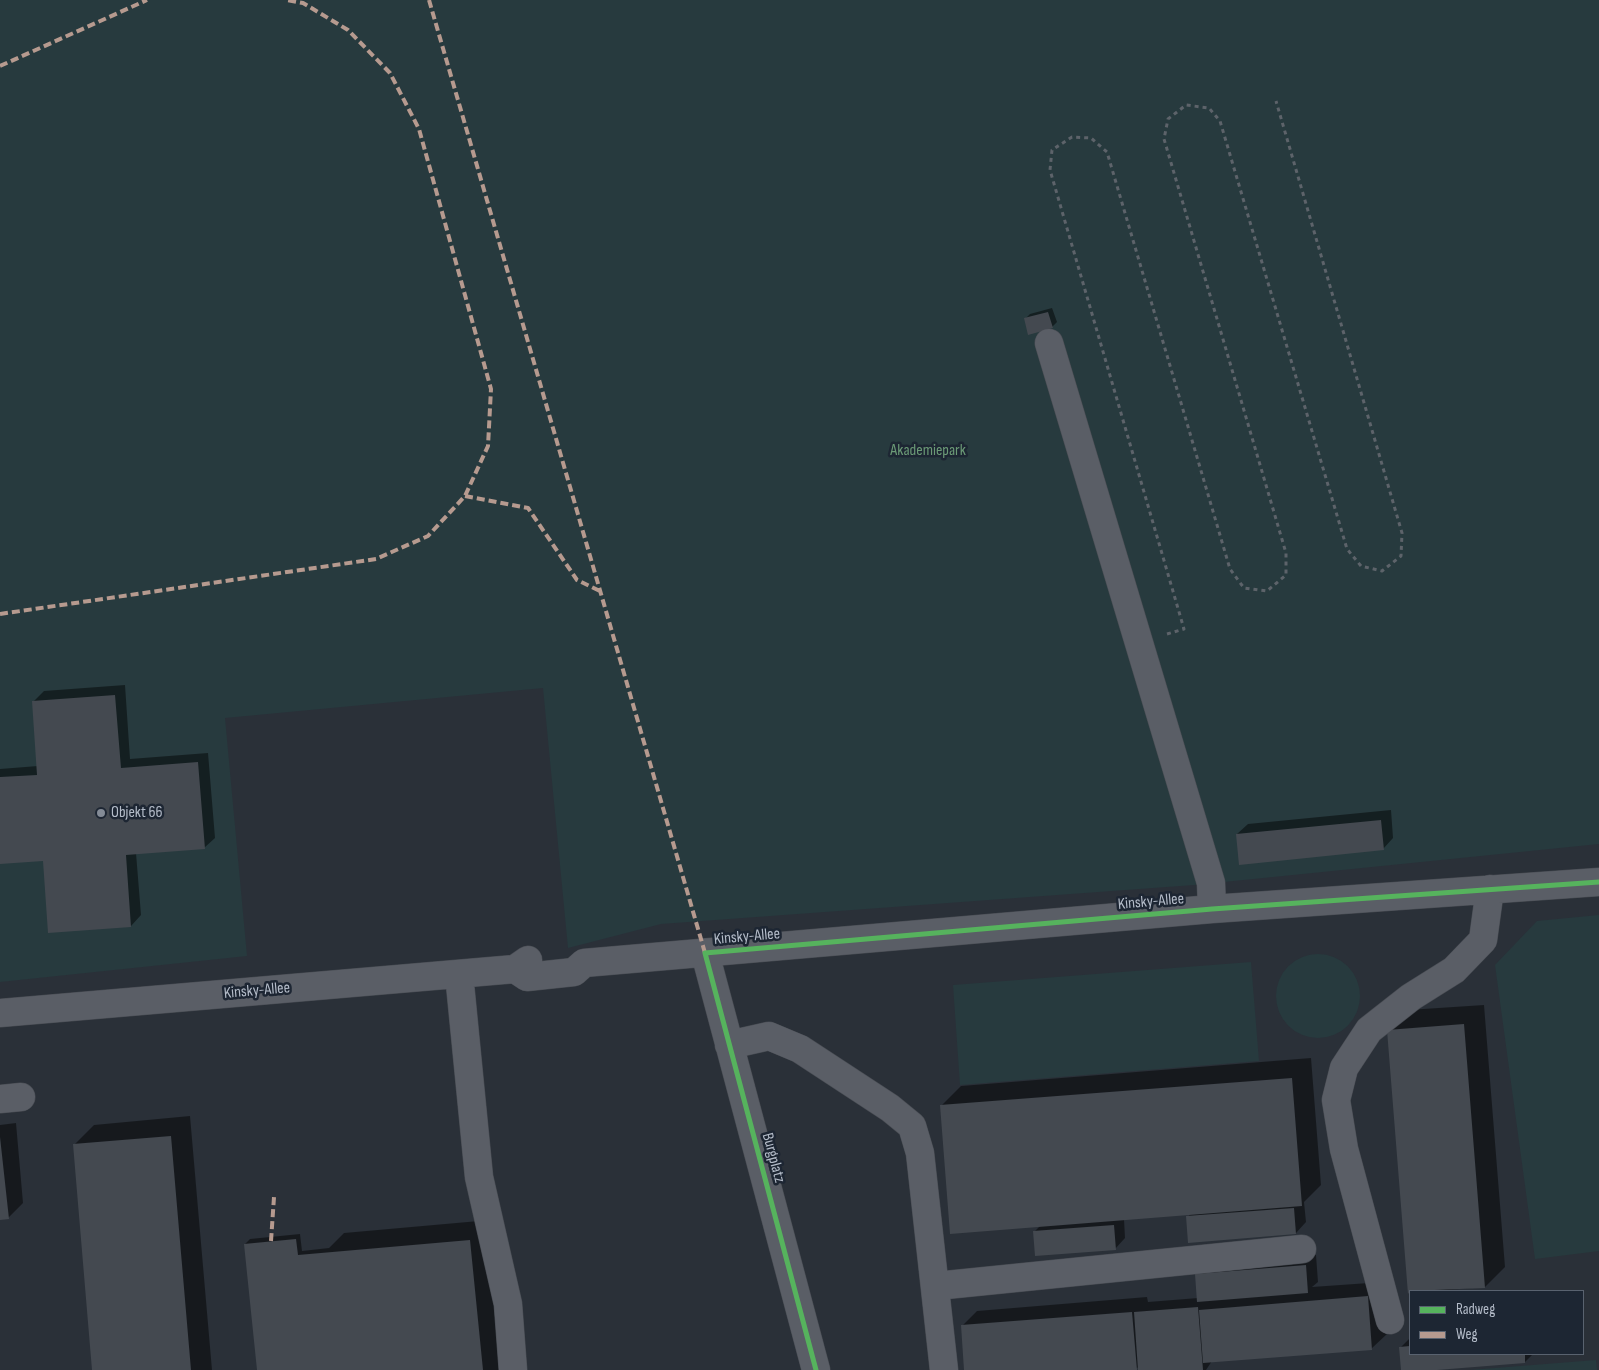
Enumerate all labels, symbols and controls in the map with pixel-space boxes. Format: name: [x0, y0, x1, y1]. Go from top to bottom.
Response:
park label: Akademiepark: [890, 441, 966, 461]
place label: Objekt 66: [111, 803, 162, 823]
marker: Objekt 66: [95, 807, 107, 819]
street label: Kinsky-Allee: [1117, 890, 1185, 914]
street label: Kinsky-Allee: [713, 925, 781, 949]
street label: Kinsky-Allee: [223, 979, 291, 1003]
street label: Burgplatz: [757, 1131, 789, 1185]
legend: [1409, 1290, 1584, 1355]
text: Radweg: [1456, 1300, 1495, 1319]
text: Weg: [1456, 1325, 1478, 1344]

